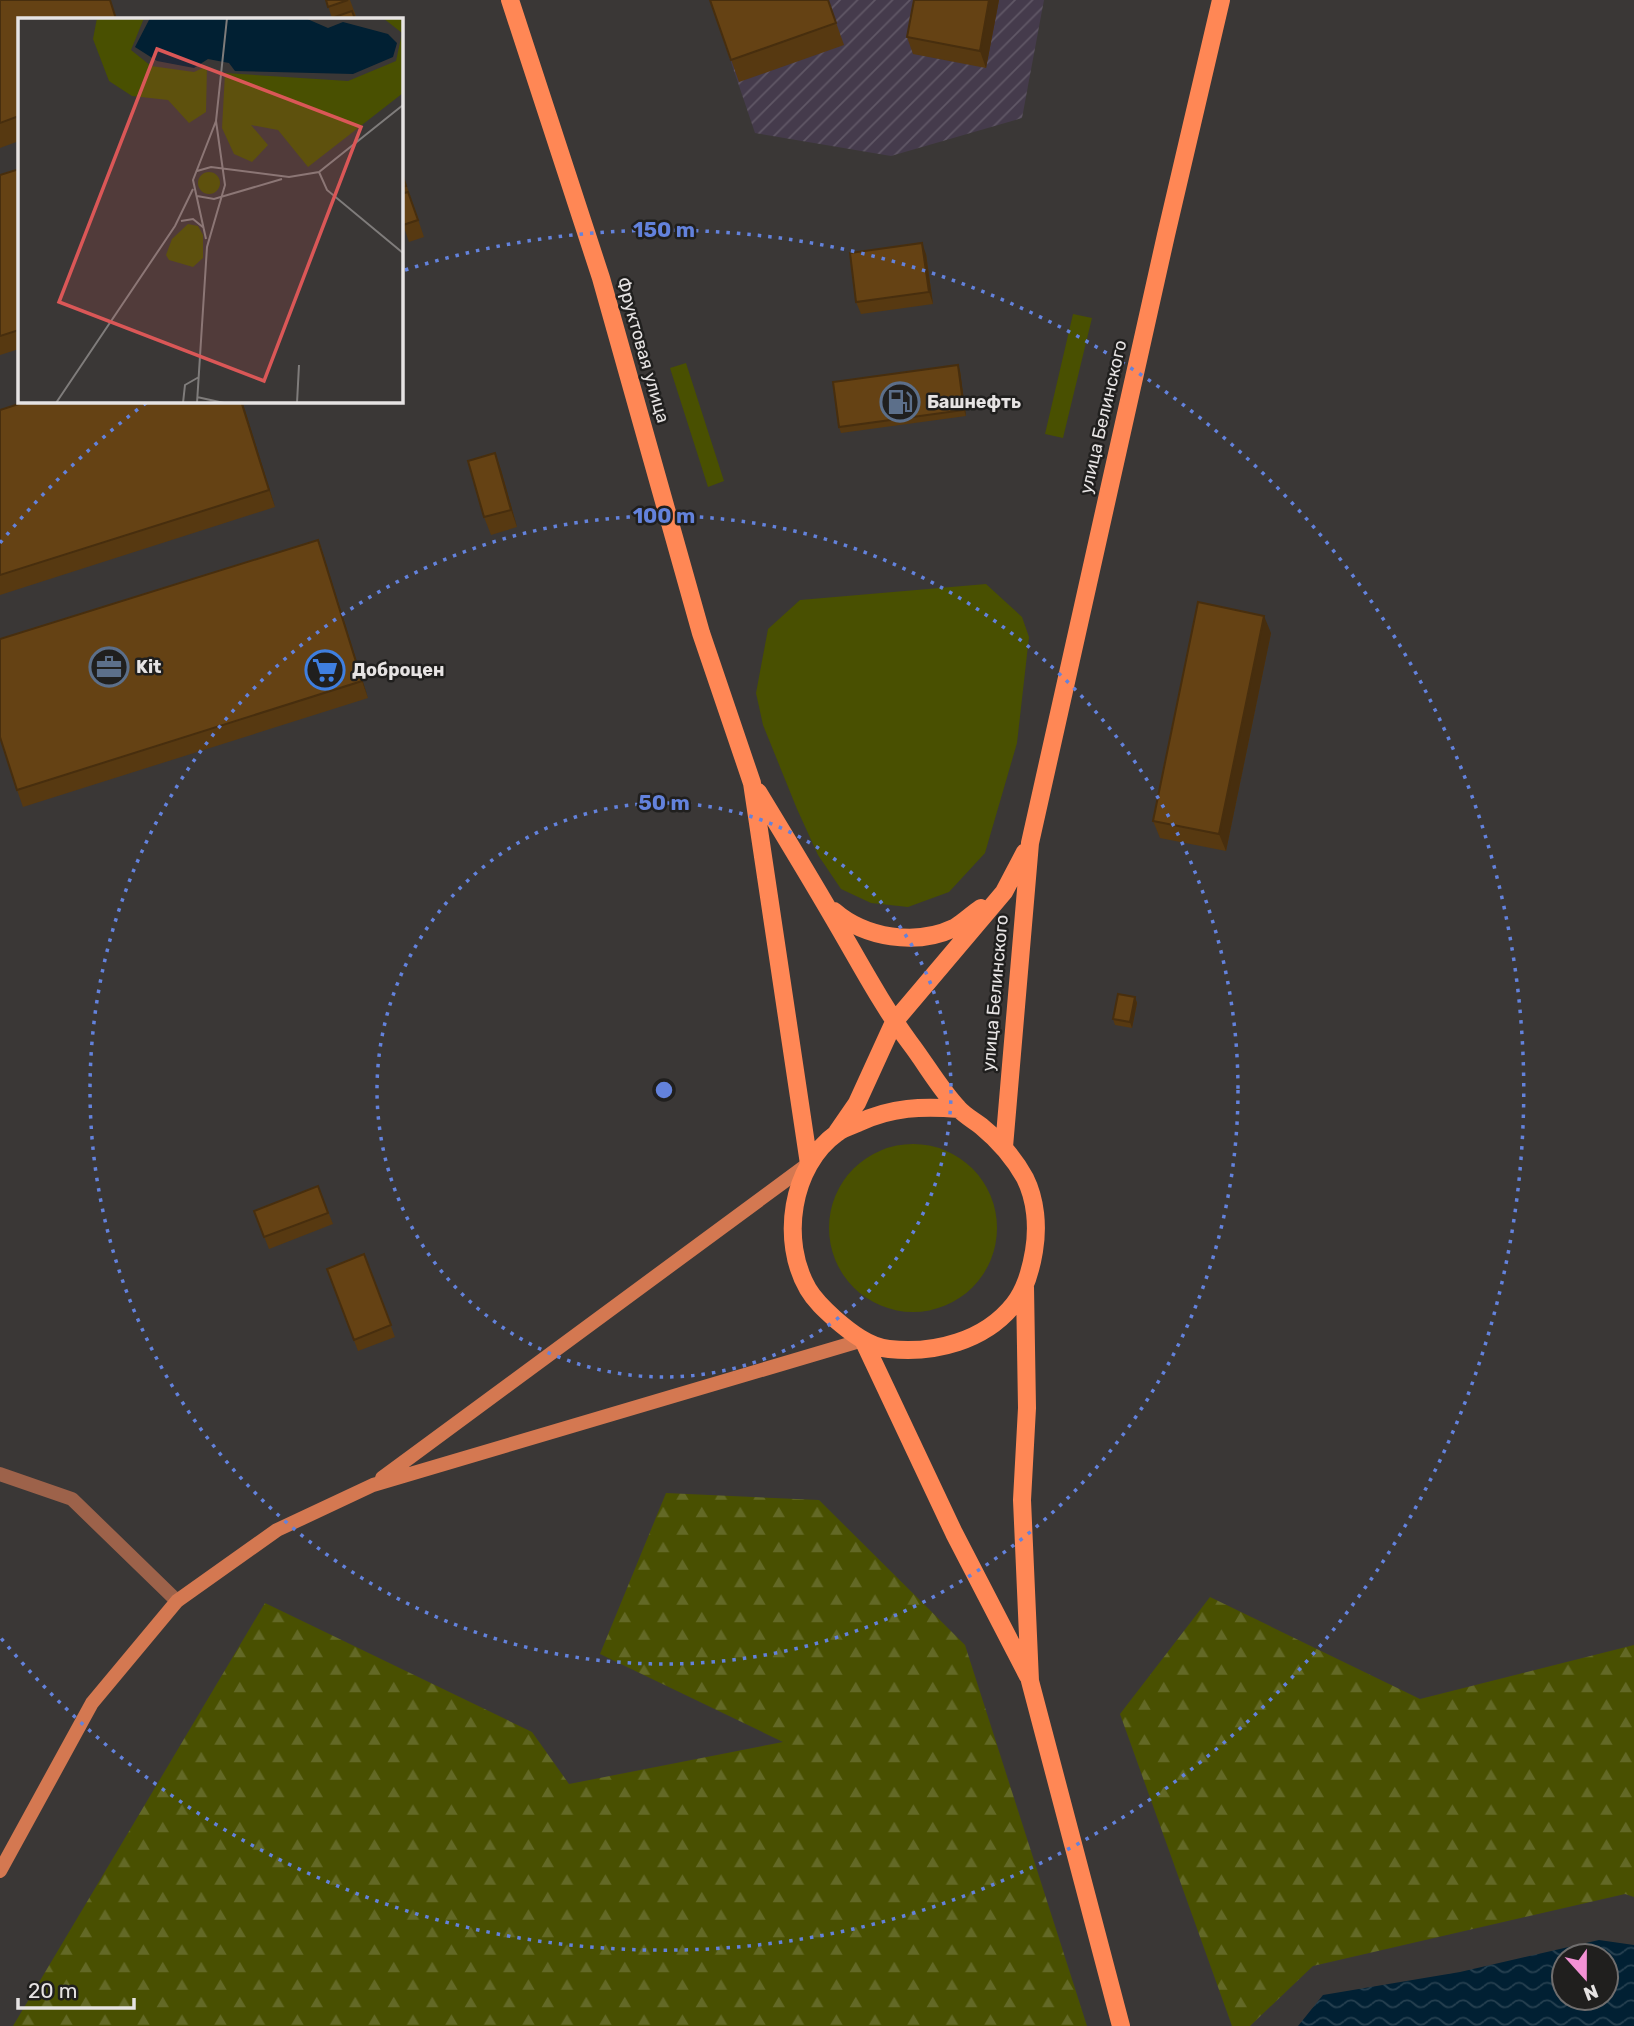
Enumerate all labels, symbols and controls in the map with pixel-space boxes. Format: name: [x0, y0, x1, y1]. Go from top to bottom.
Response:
inset map: [18, 18, 402, 402]
text: 150 m: [633, 217, 695, 242]
street label: Фруктовая улица: [612, 274, 674, 426]
street label: улица Белинского: [1075, 338, 1131, 496]
fuel station icon: Башнефть: [879, 381, 921, 423]
place label: Башнефть: [927, 391, 1021, 413]
text: 100 m: [633, 503, 695, 528]
office icon: Kit: [88, 646, 130, 688]
supermarket icon: Доброцен: [304, 649, 346, 691]
place label: Kit: [136, 656, 162, 678]
place label: Доброцен: [352, 659, 444, 681]
text: 50 m: [638, 790, 690, 815]
street label: улица Белинского: [977, 914, 1013, 1072]
centre of rings: [652, 1078, 676, 1102]
north arrow: [1550, 1942, 1620, 2012]
scale bar: [18, 1966, 133, 2010]
text: 20 m: [28, 1978, 77, 2003]
text: N: [1580, 1979, 1601, 2006]

